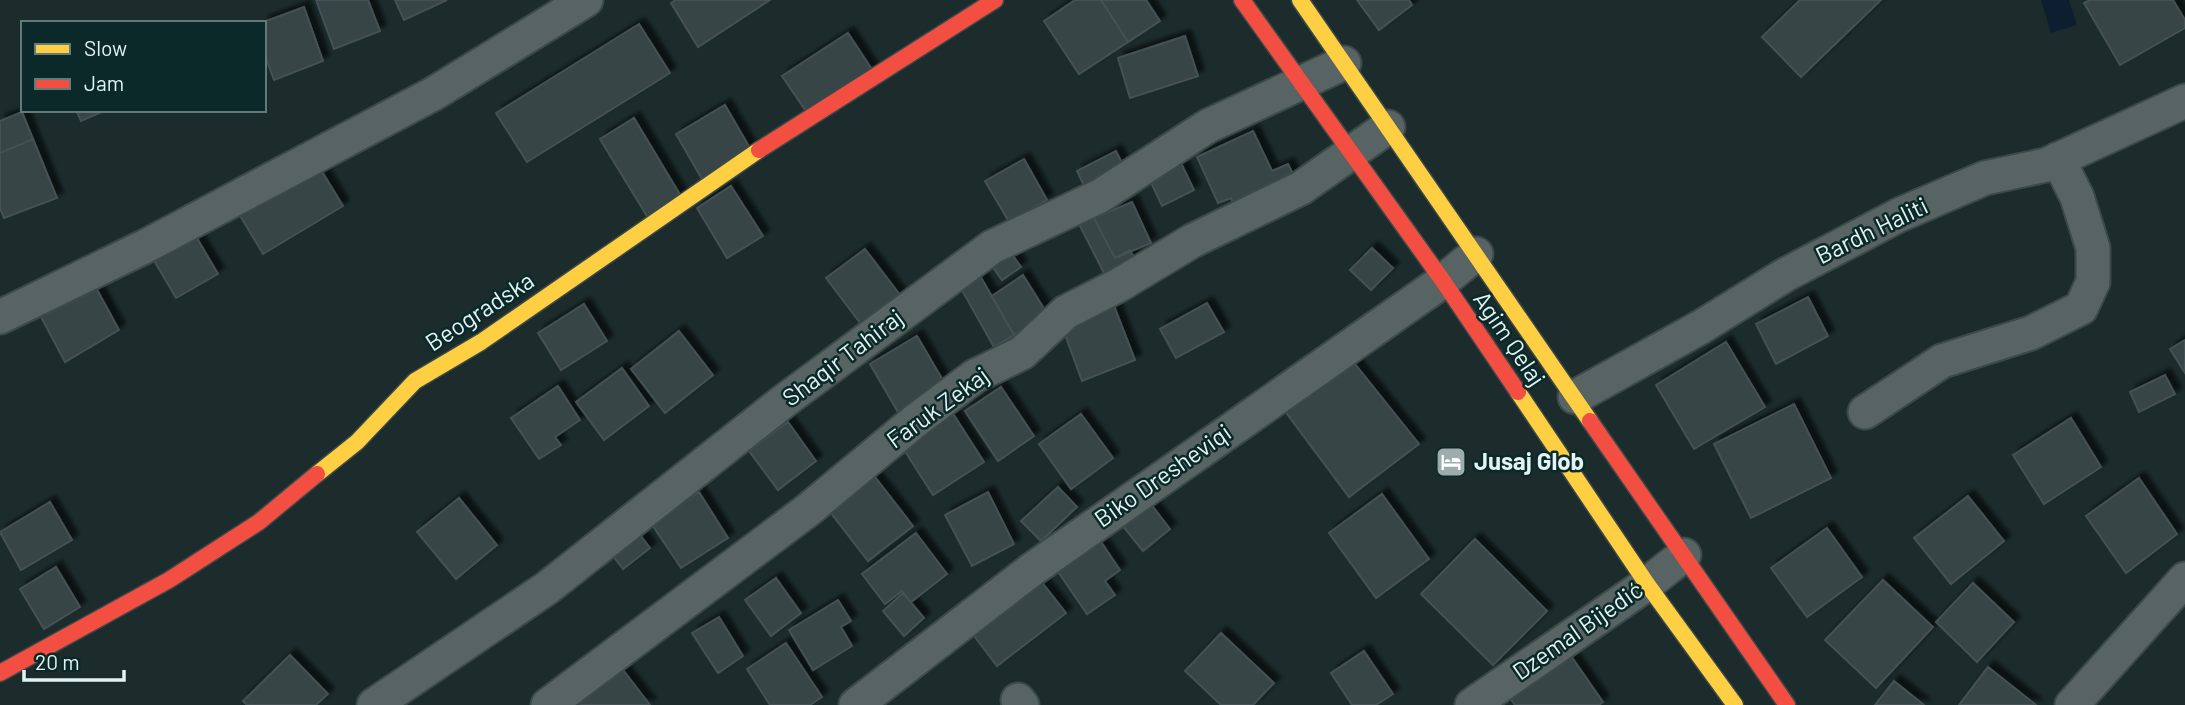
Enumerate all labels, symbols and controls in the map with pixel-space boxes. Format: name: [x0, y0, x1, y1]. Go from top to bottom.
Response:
legend: [21, 21, 266, 112]
text: Slow: [84, 35, 127, 60]
text: Jam: [84, 70, 124, 95]
street label: Bardh Haliti: [1811, 190, 1932, 269]
street label: Beogradska: [420, 265, 539, 357]
street label: Agim Qelaj: [1468, 285, 1552, 391]
street label: Shaqir Tahiraj: [776, 302, 908, 412]
street label: Faruk Zekaj: [880, 360, 994, 454]
street label: Biko Dresheviqi: [1088, 417, 1236, 533]
hotel icon: Jusaj Glob: [1434, 445, 1468, 479]
place label: Jusaj Glob: [1474, 446, 1584, 475]
street label: Dzemal Bijedić: [1506, 574, 1648, 685]
scale bar: [24, 638, 124, 682]
text: 20 m: [35, 649, 80, 674]

